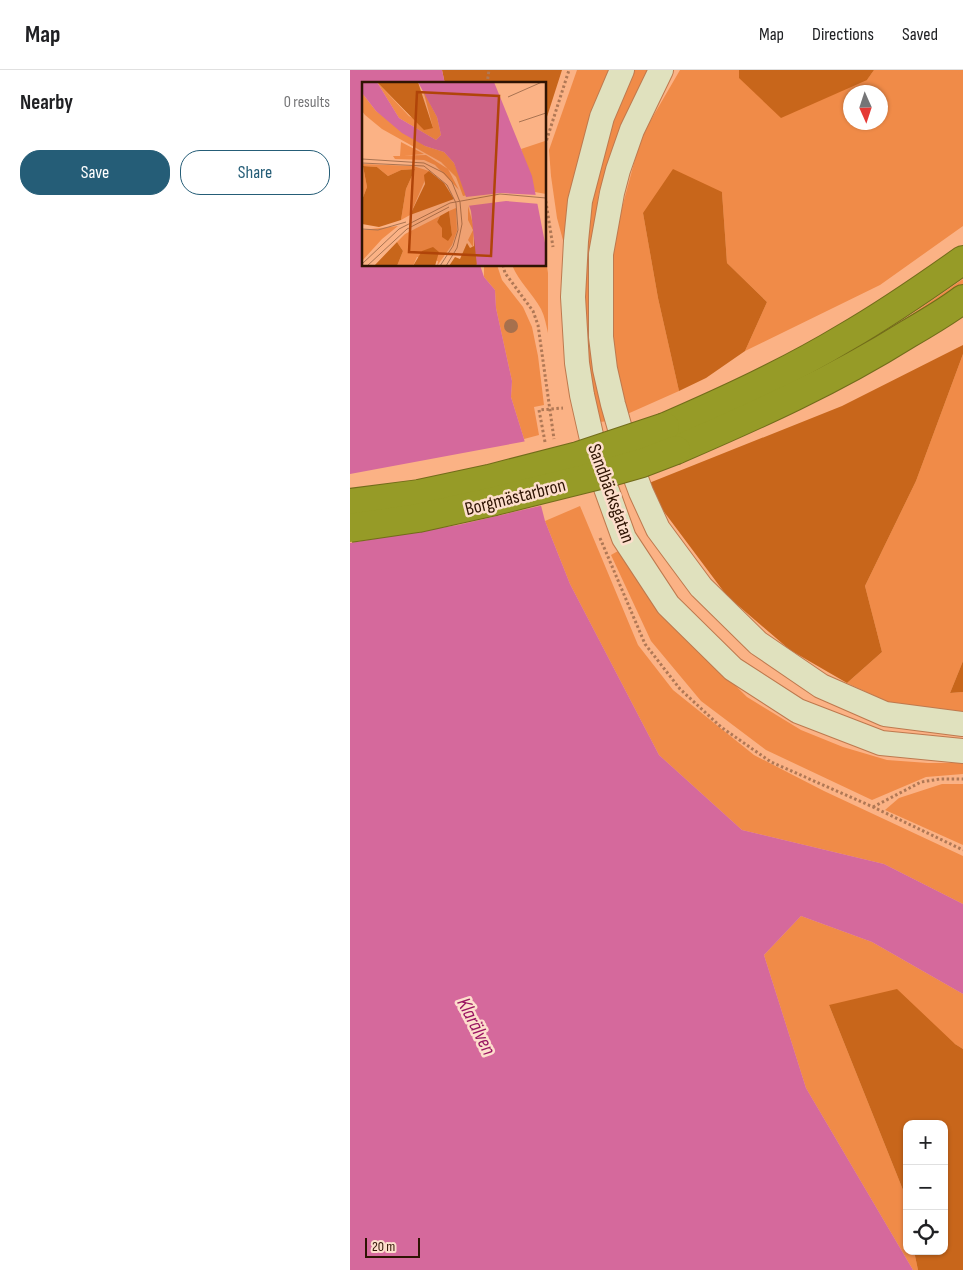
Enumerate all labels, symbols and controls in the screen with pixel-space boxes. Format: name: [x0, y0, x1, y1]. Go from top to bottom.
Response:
text: Map: [25, 20, 60, 49]
text: Map: [759, 24, 784, 45]
text: Directions: [812, 24, 874, 45]
text: Saved: [902, 24, 938, 45]
inset map: [362, 82, 546, 266]
north arrow: [843, 85, 888, 130]
text: Nearby: [20, 90, 73, 115]
text: 0 results: [284, 93, 330, 112]
button: Save: [20, 150, 170, 195]
button: Share: [180, 150, 330, 195]
street label: Sandbäcksgatan: [582, 441, 639, 546]
street label: Borgmästarbron: [463, 474, 568, 521]
water label: Klarälven: [452, 994, 501, 1059]
map controls: [903, 1120, 948, 1255]
button: +: [903, 1120, 948, 1165]
button: −: [903, 1165, 948, 1210]
button: locate: [903, 1210, 948, 1255]
scale bar: [365, 1235, 420, 1258]
text: 20 m: [372, 1238, 395, 1255]

